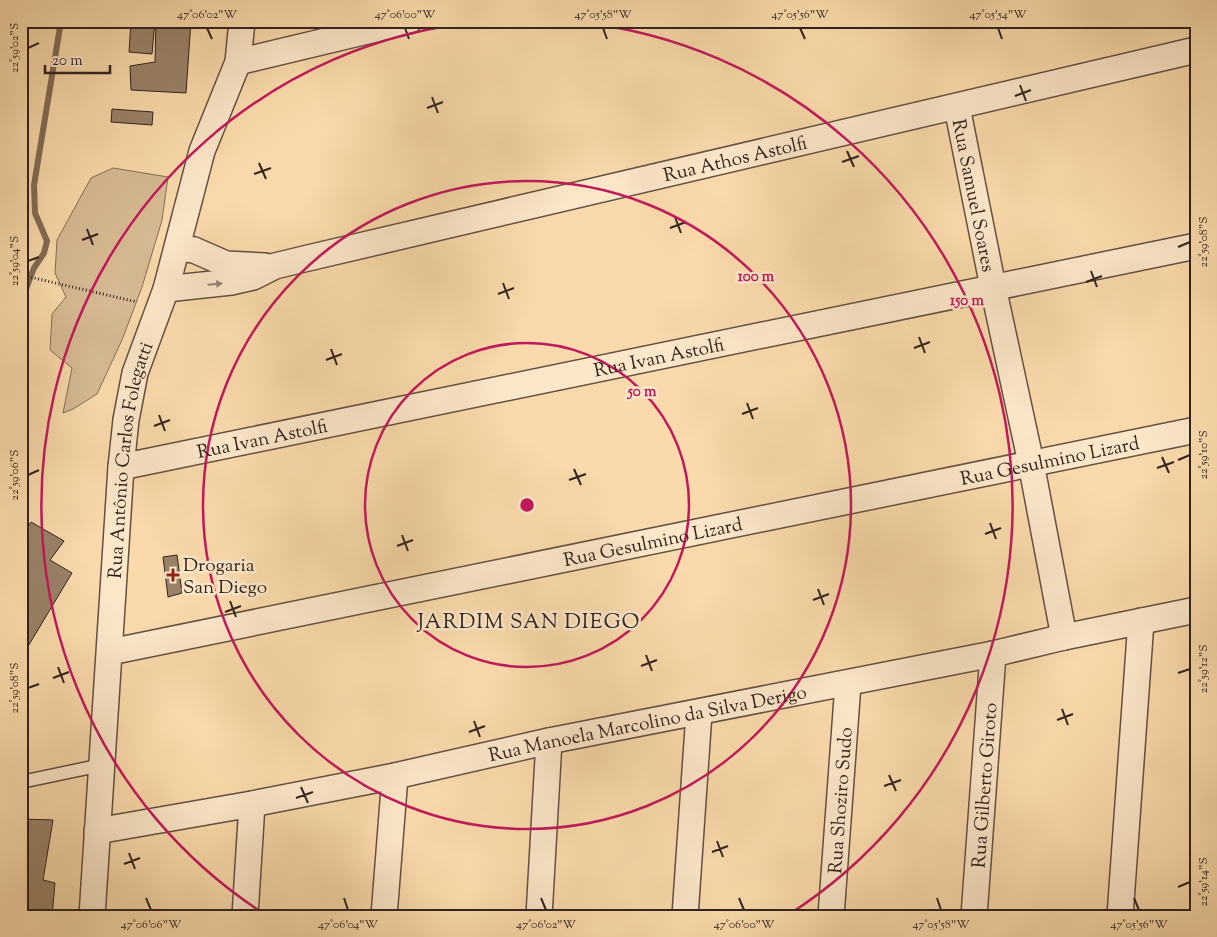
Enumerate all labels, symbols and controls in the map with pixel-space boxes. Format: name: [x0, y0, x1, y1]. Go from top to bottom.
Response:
text: 47°06'02"W: [177, 6, 238, 24]
text: 47°06'00"W: [375, 6, 436, 24]
text: 47°05'58"W: [574, 6, 632, 24]
text: 47°05'56"W: [771, 6, 829, 24]
text: 47°05'54"W: [969, 6, 1027, 24]
text: 22°59'02"S: [6, 23, 24, 73]
scale bar: [45, 42, 110, 74]
text: 20 m: [52, 51, 83, 72]
street label: Rua Samuel Soares: [944, 117, 1001, 275]
street label: Rua Athos Astolfi: [661, 131, 810, 190]
text: 22°59'08"S: [1195, 217, 1213, 267]
text: 22°59'04"S: [6, 236, 24, 286]
text: 100 m: [738, 267, 775, 288]
one-way arrow: [207, 280, 223, 288]
text: 150 m: [950, 291, 984, 312]
street label: Rua Ivan Astolfi: [592, 332, 727, 385]
street label: Rua Antônio Carlos Folegatti: [103, 338, 161, 580]
text: 50 m: [627, 382, 657, 403]
street label: Rua Ivan Astolfi: [195, 414, 330, 467]
text: 22°59'10"S: [1195, 430, 1213, 480]
street label: Rua Gesulmino Lizard: [958, 431, 1142, 494]
text: 22°59'06"S: [6, 450, 24, 500]
centre of rings: [518, 496, 536, 514]
street label: Rua Gesulmino Lizard: [561, 512, 745, 575]
place label: Drogaria San Diego: [183, 553, 267, 602]
marker: Drogaria San Diego: [167, 569, 179, 581]
district label: JARDIM SAN DIEGO: [417, 608, 641, 638]
text: 22°59'12"S: [1195, 645, 1213, 693]
text: 22°59'08"S: [6, 663, 24, 713]
street label: Rua Manoela Marcolino da Silva Derigo: [486, 680, 809, 770]
street label: Rua Gilberto Giroto: [967, 702, 1005, 869]
street label: Rua Shoziro Sudo: [823, 726, 861, 875]
text: 22°59'14"S: [1195, 857, 1213, 907]
text: 47°06'06"W: [121, 916, 182, 934]
text: 47°06'04"W: [318, 916, 379, 934]
text: 47°06'02"W: [516, 916, 577, 934]
text: 47°06'00"W: [714, 916, 775, 934]
text: 47°05'58"W: [912, 916, 970, 934]
text: 47°05'56"W: [1110, 916, 1168, 934]

